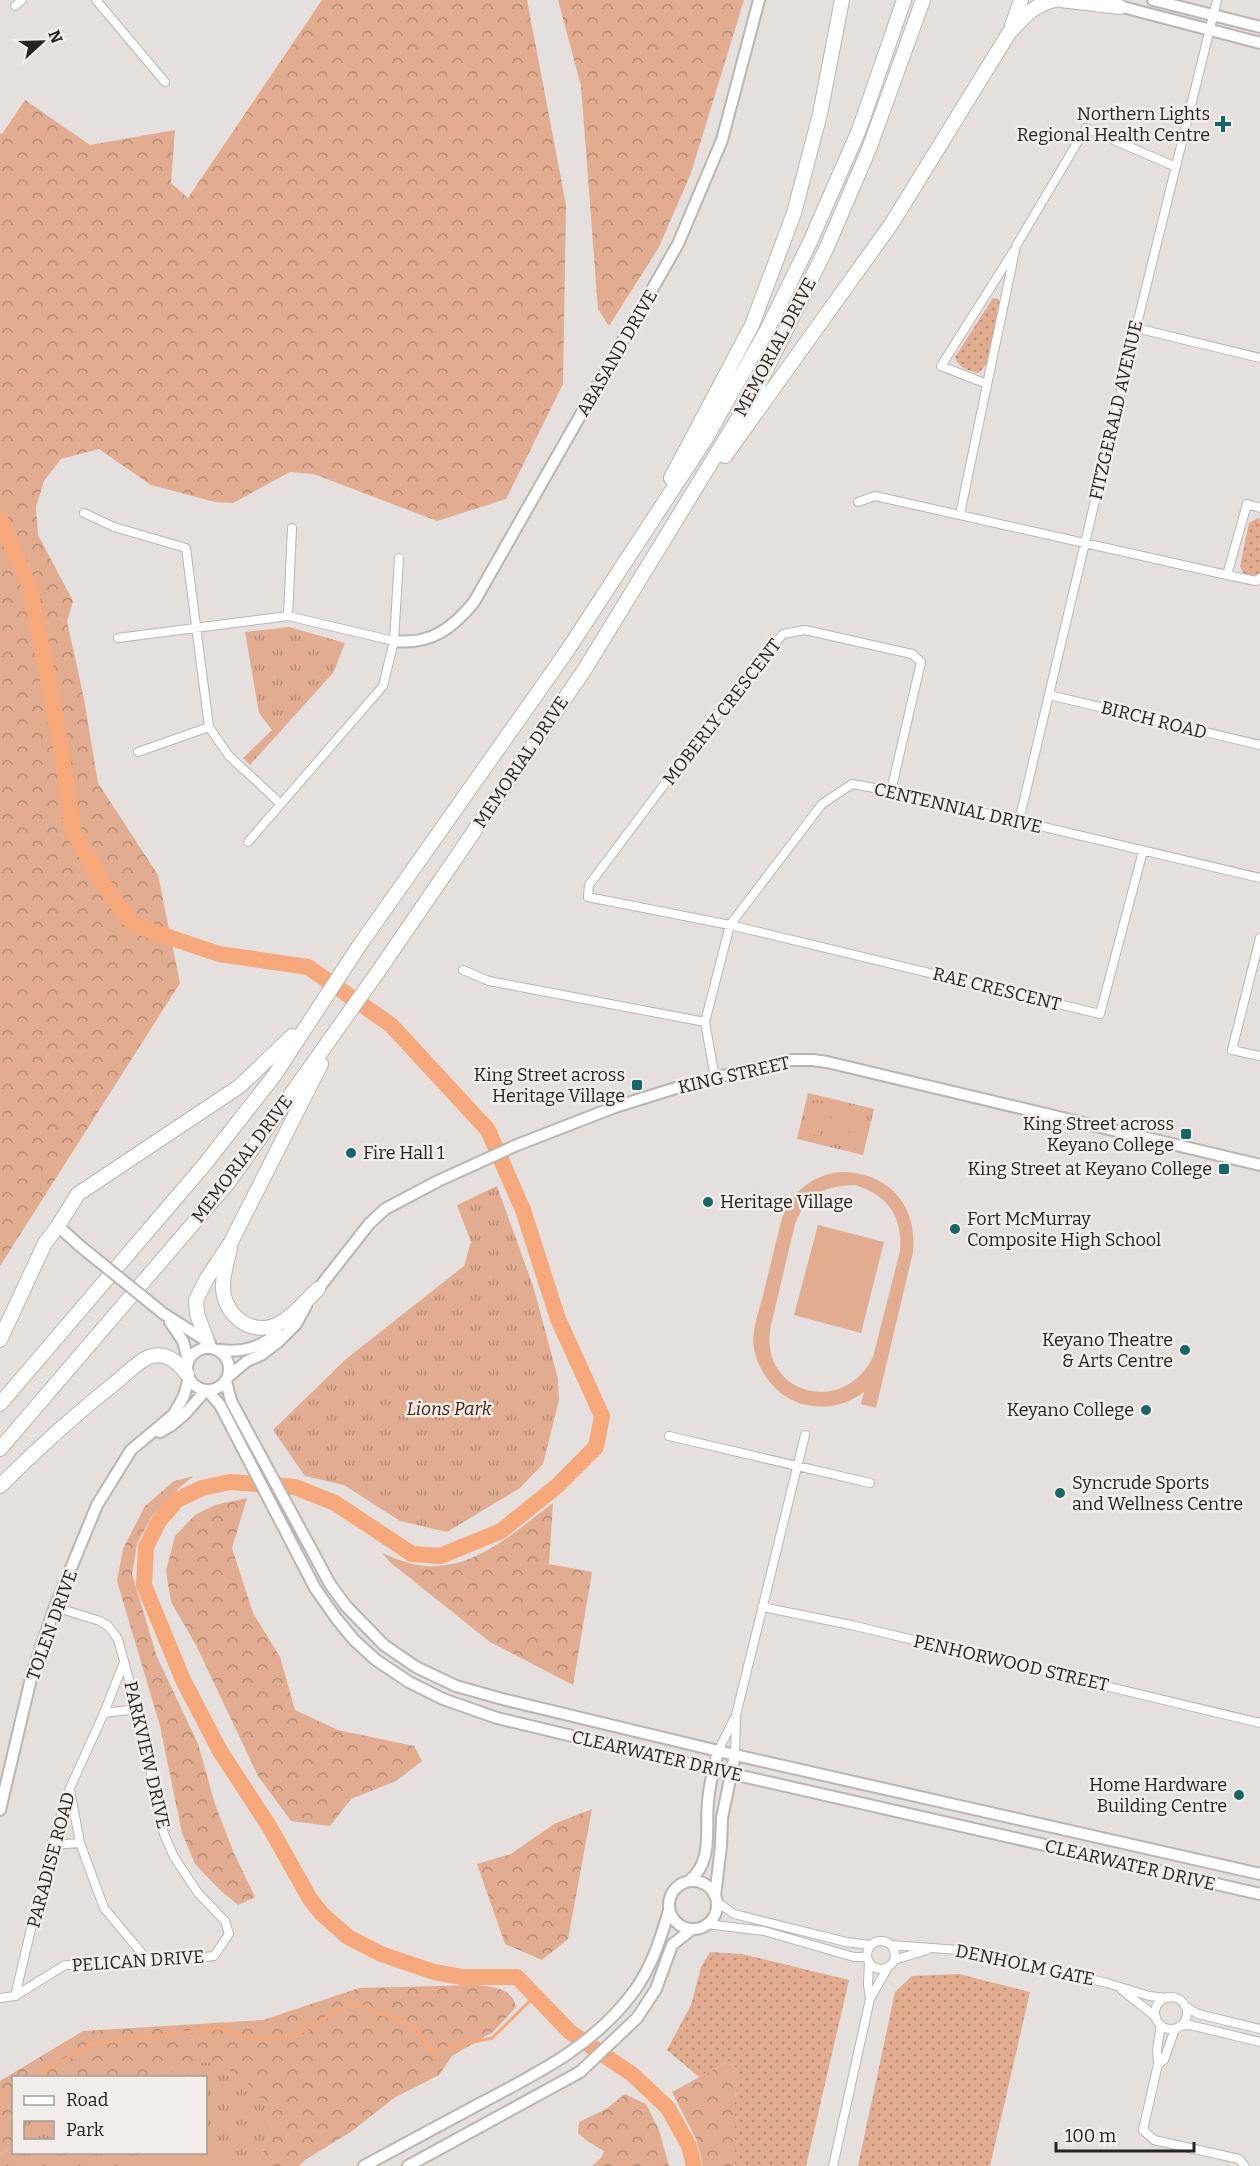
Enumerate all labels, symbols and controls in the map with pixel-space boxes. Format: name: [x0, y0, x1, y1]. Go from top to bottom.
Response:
north arrow: [12, 12, 72, 72]
text: N: [44, 27, 67, 46]
place label: Northern Lights Regional Health Centre: [1017, 103, 1210, 146]
marker: Northern Lights Regional Health Centre: [1214, 115, 1232, 133]
street label: MEMORIAL DRIVE: [729, 274, 821, 420]
street label: ABASAND DRIVE: [572, 286, 662, 420]
street label: FITZGERALD AVENUE: [1085, 318, 1147, 502]
street label: MOBERLY CRESCENT: [658, 634, 786, 790]
street label: MEMORIAL DRIVE: [469, 692, 573, 832]
street label: BIRCH ROAD: [1099, 696, 1209, 744]
street label: CENTENNIAL DRIVE: [872, 778, 1044, 838]
street label: RAE CRESCENT: [931, 962, 1064, 1016]
street label: KING STREET: [676, 1051, 792, 1099]
place label: King Street across Heritage Village: [474, 1064, 625, 1107]
marker: King Street across Heritage Village: [630, 1078, 644, 1092]
street label: MEMORIAL DRIVE: [187, 1091, 297, 1227]
place label: King Street across Keyano College: [1023, 1113, 1174, 1156]
marker: King Street across Keyano College: [1179, 1127, 1193, 1141]
place label: Fire Hall 1: [363, 1142, 445, 1164]
marker: Fire Hall 1: [344, 1146, 358, 1160]
place label: King Street at Keyano College: [968, 1158, 1212, 1180]
marker: King Street at Keyano College: [1217, 1162, 1231, 1176]
place label: Heritage Village: [720, 1191, 853, 1213]
marker: Heritage Village: [701, 1195, 715, 1209]
place label: Fort McMurray Composite High School: [967, 1208, 1161, 1251]
marker: Fort McMurray Composite High School: [948, 1222, 962, 1236]
place label: Keyano Theatre & Arts Centre: [1042, 1329, 1173, 1372]
marker: Keyano Theatre & Arts Centre: [1178, 1343, 1192, 1357]
park label: Lions Park: [407, 1398, 492, 1420]
place label: Keyano College: [1007, 1399, 1134, 1421]
marker: Keyano College: [1139, 1403, 1153, 1417]
place label: Syncrude Sports and Wellness Centre: [1072, 1472, 1243, 1515]
marker: Syncrude Sports and Wellness Centre: [1053, 1486, 1067, 1500]
street label: TOLEN DRIVE: [22, 1567, 82, 1683]
street label: PENHORWOOD STREET: [911, 1630, 1111, 1696]
street label: PARKVIEW DRIVE: [119, 1679, 175, 1831]
street label: CLEARWATER DRIVE: [570, 1726, 744, 1786]
place label: Home Hardware Building Centre: [1089, 1774, 1227, 1817]
marker: Home Hardware Building Centre: [1232, 1788, 1246, 1802]
street label: PARADISE ROAD: [22, 1790, 80, 1930]
street label: CLEARWATER DRIVE: [1043, 1835, 1217, 1895]
street label: DENHOLM GATE: [954, 1940, 1096, 1990]
street label: PELICAN DRIVE: [71, 1945, 205, 1977]
legend: [12, 2076, 207, 2154]
text: Road: [66, 2089, 109, 2111]
scale bar: [1056, 2115, 1194, 2153]
text: Park: [66, 2119, 105, 2141]
text: 100 m: [1065, 2125, 1116, 2147]

